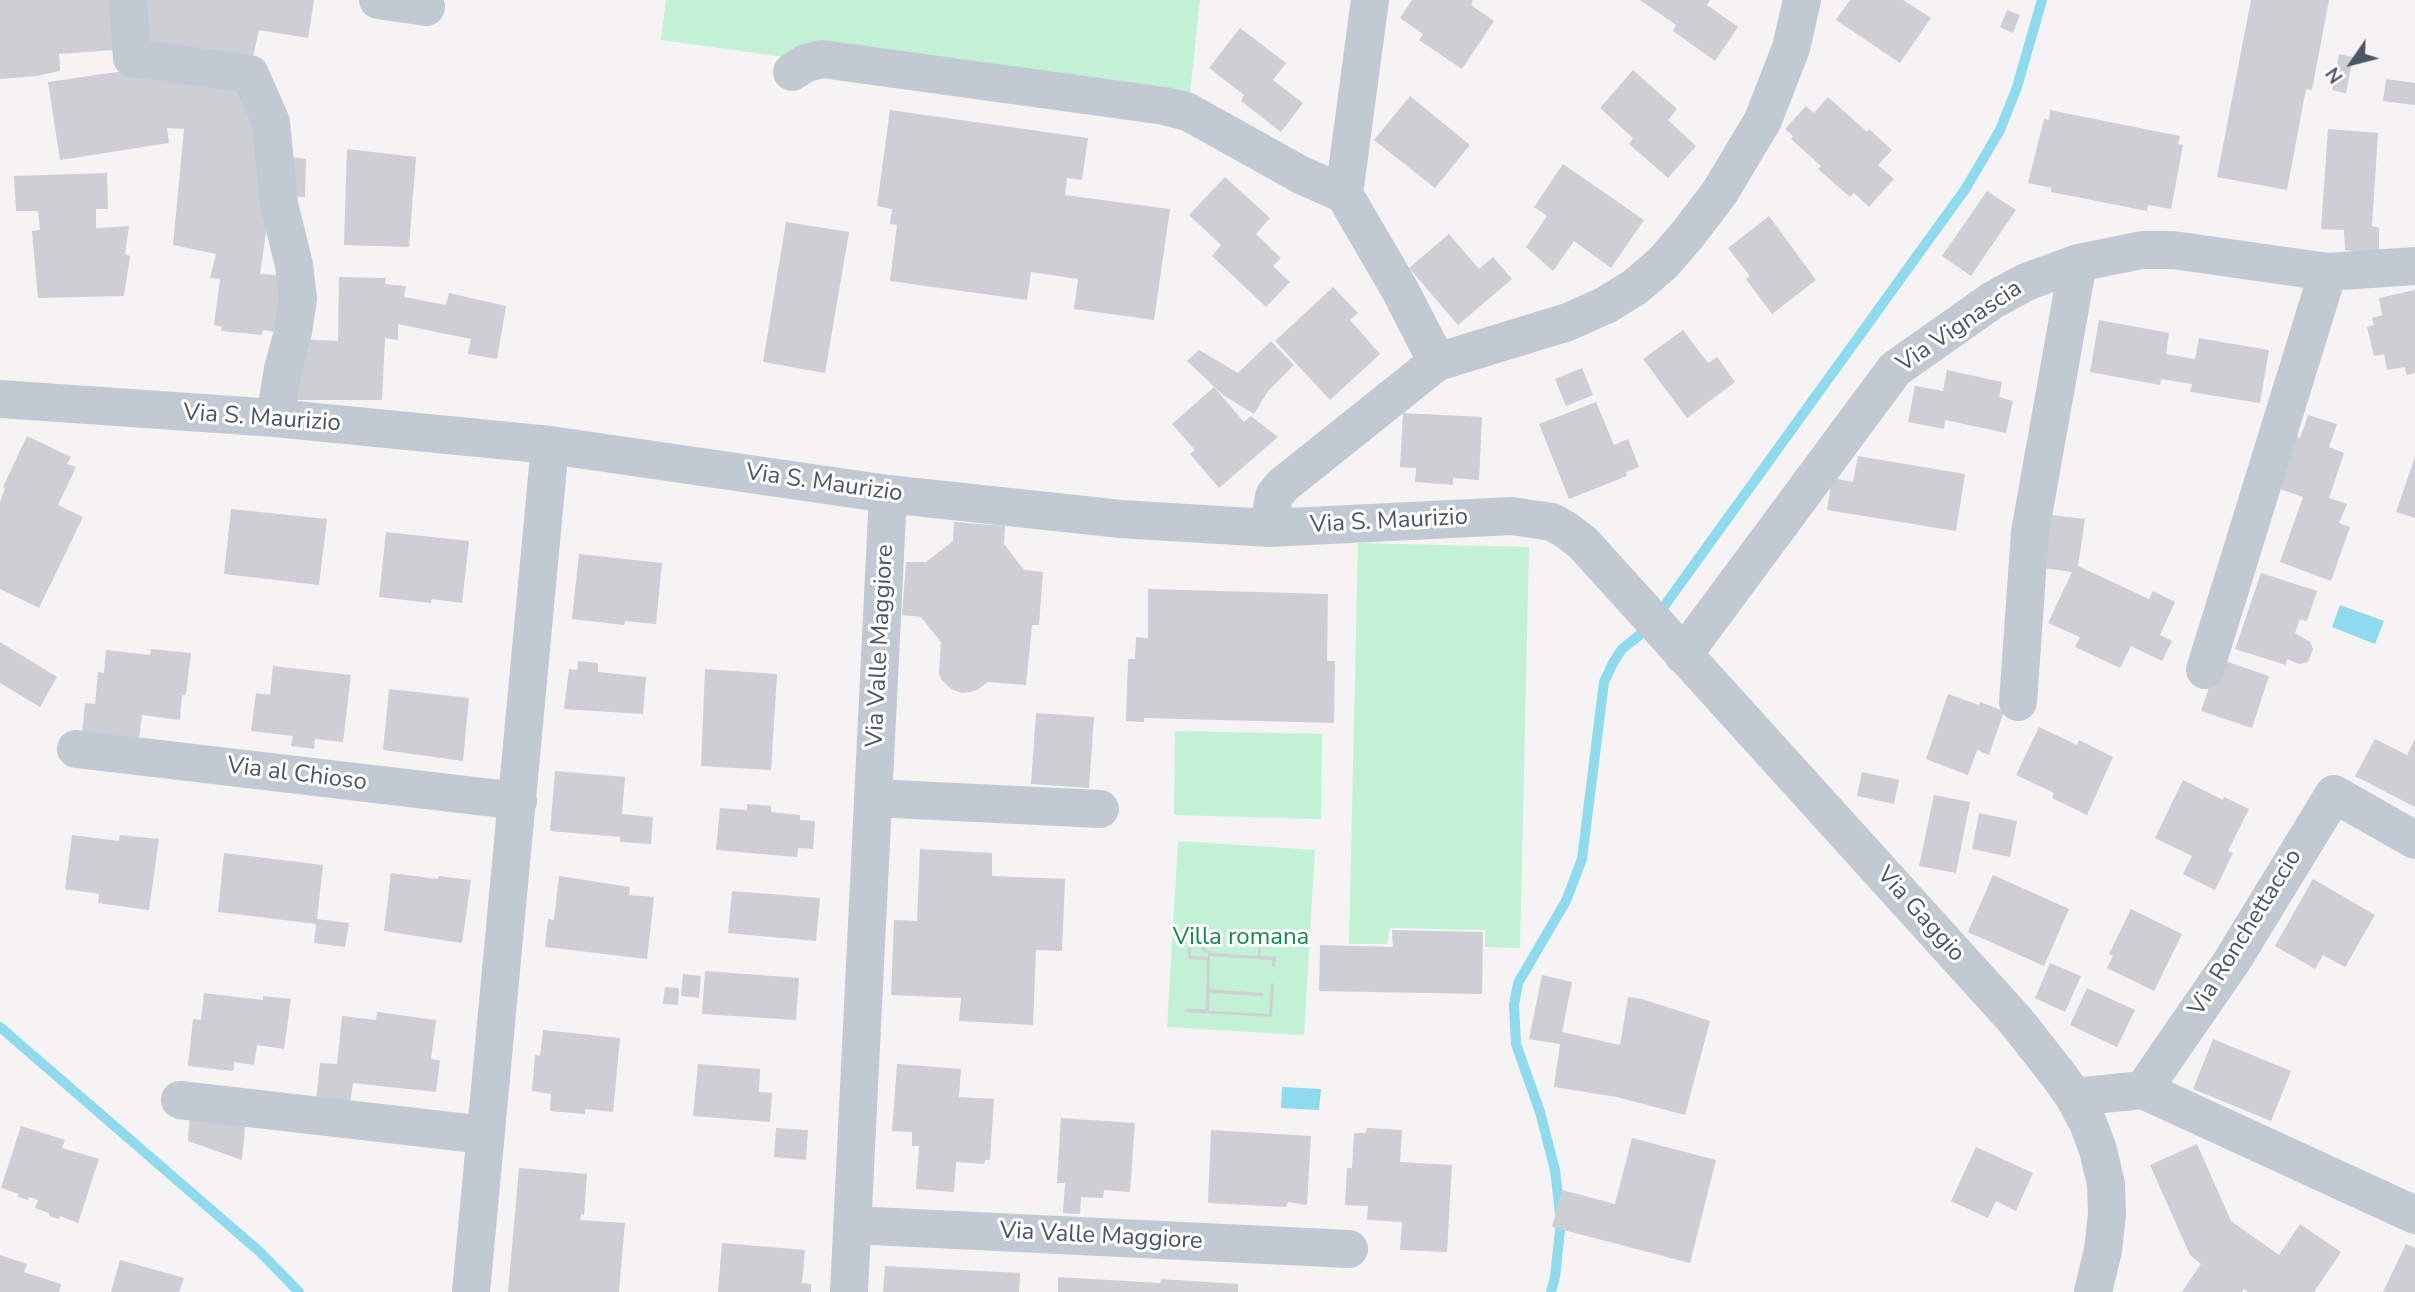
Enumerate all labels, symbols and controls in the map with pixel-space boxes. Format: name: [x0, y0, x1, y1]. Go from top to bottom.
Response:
north arrow: [2317, 28, 2387, 98]
text: N: [2320, 62, 2350, 88]
street label: Via Vignascia: [1892, 275, 2028, 379]
street label: Via S. Maurizio: [182, 399, 342, 439]
street label: Via S. Maurizio: [744, 459, 904, 509]
street label: Via S. Maurizio: [1309, 503, 1469, 541]
street label: Via Valle Maggiore: [861, 544, 901, 748]
street label: Via al Chioso: [225, 752, 369, 798]
street label: Via Ronchettaccio: [2183, 844, 2309, 1022]
street label: Via Gaggio: [1870, 861, 1970, 969]
park label: Villa romana: [1173, 924, 1309, 952]
street label: Via Valle Maggiore: [999, 1217, 1203, 1257]

